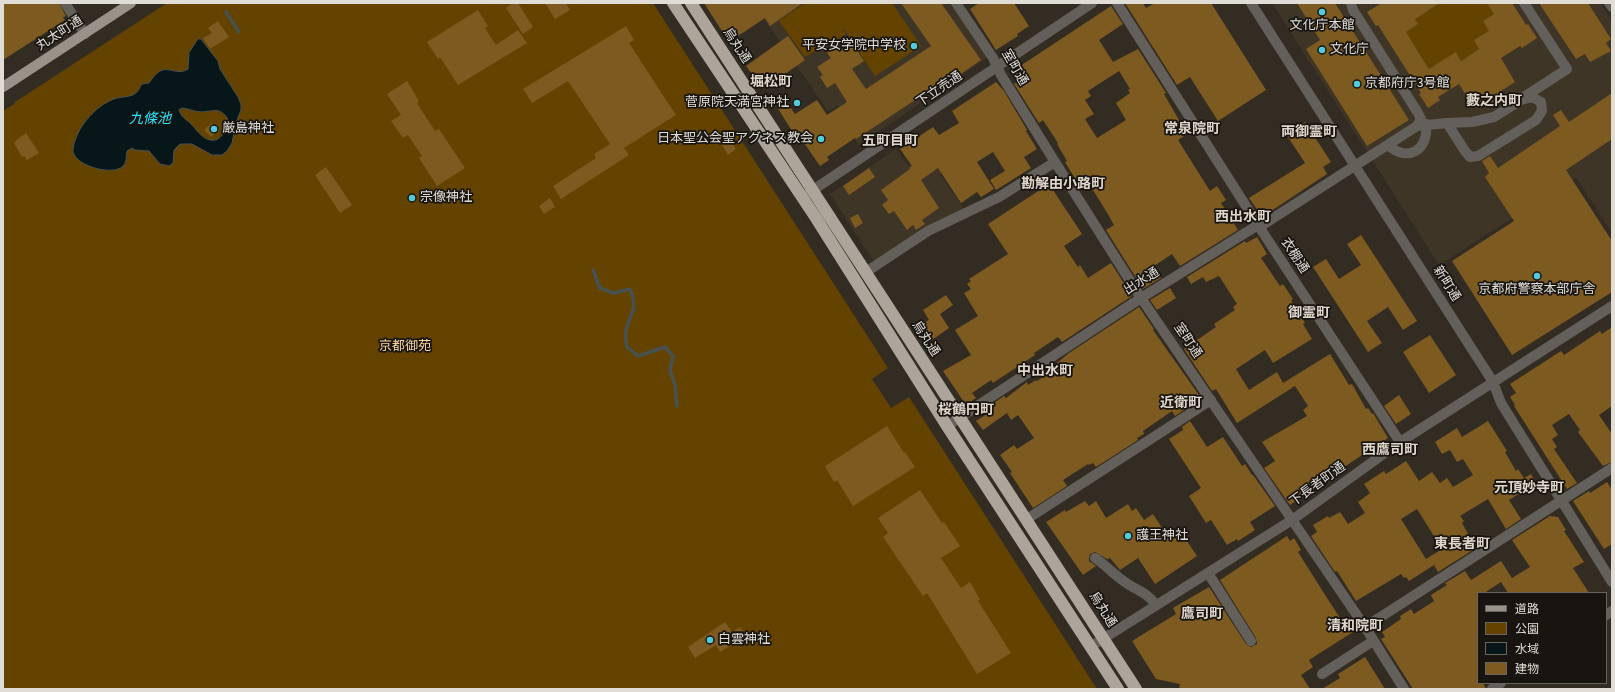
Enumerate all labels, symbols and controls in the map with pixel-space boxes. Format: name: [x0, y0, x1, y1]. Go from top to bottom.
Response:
marker: 文化庁本館: [1317, 7, 1327, 17]
street label: 丸太町通: [34, 13, 86, 55]
place label: 文化庁本館: [1290, 18, 1354, 34]
street label: 烏丸通: [719, 25, 753, 67]
place label: 平安女学院中学校: [802, 38, 906, 54]
marker: 平安女学院中学校: [909, 41, 919, 51]
place label: 文化庁: [1330, 42, 1369, 58]
marker: 文化庁: [1317, 45, 1327, 55]
street label: 室町通: [997, 47, 1031, 89]
street label: 下立売通: [914, 69, 966, 111]
district label: 堀松町: [750, 75, 792, 91]
place label: 京都府庁3号館: [1365, 76, 1449, 92]
marker: 京都府庁3号館: [1352, 79, 1362, 89]
district label: 藪之内町: [1466, 94, 1522, 110]
place label: 菅原院天満宮神社: [685, 95, 789, 111]
marker: 菅原院天満宮神社: [792, 98, 802, 108]
water label: 九條池: [129, 112, 171, 128]
place label: 厳島神社: [222, 121, 274, 137]
district label: 常泉院町: [1164, 122, 1220, 138]
marker: 厳島神社: [209, 124, 219, 134]
district label: 両御霊町: [1281, 125, 1337, 141]
place label: 日本聖公会聖アグネス教会: [657, 131, 813, 147]
marker: 日本聖公会聖アグネス教会: [816, 134, 826, 144]
district label: 五町目町: [862, 134, 918, 150]
district label: 勘解由小路町: [1021, 177, 1105, 193]
place label: 宗像神社: [420, 190, 472, 206]
marker: 宗像神社: [407, 193, 417, 203]
district label: 西出水町: [1215, 210, 1271, 226]
street label: 衣棚通: [1277, 235, 1311, 277]
street label: 新町通: [1429, 263, 1463, 305]
street label: 出水通: [1121, 265, 1163, 299]
marker: 京都府警察本部庁舎: [1532, 271, 1542, 281]
place label: 京都府警察本部庁舎: [1479, 282, 1595, 298]
district label: 御霊町: [1288, 306, 1330, 322]
street label: 烏丸通: [908, 318, 942, 360]
street label: 室町通: [1170, 320, 1204, 362]
park label: 京都御苑: [379, 339, 431, 355]
district label: 中出水町: [1017, 364, 1073, 380]
district label: 近衛町: [1160, 396, 1202, 412]
district label: 桜鶴円町: [938, 403, 994, 419]
district label: 西鷹司町: [1362, 443, 1418, 459]
street label: 下長者町通: [1287, 460, 1349, 510]
district label: 元頂妙寺町: [1494, 481, 1564, 497]
place label: 護王神社: [1136, 528, 1188, 544]
marker: 護王神社: [1123, 531, 1133, 541]
district label: 東長者町: [1434, 537, 1490, 553]
street label: 烏丸通: [1085, 589, 1119, 631]
legend: [1477, 592, 1607, 684]
text: 道路: [1515, 601, 1539, 618]
district label: 鷹司町: [1181, 607, 1223, 623]
district label: 清和院町: [1327, 619, 1383, 635]
text: 公園: [1515, 621, 1539, 638]
place label: 白雲神社: [718, 632, 770, 648]
marker: 白雲神社: [705, 635, 715, 645]
text: 水域: [1515, 641, 1539, 658]
text: 建物: [1515, 661, 1539, 678]

